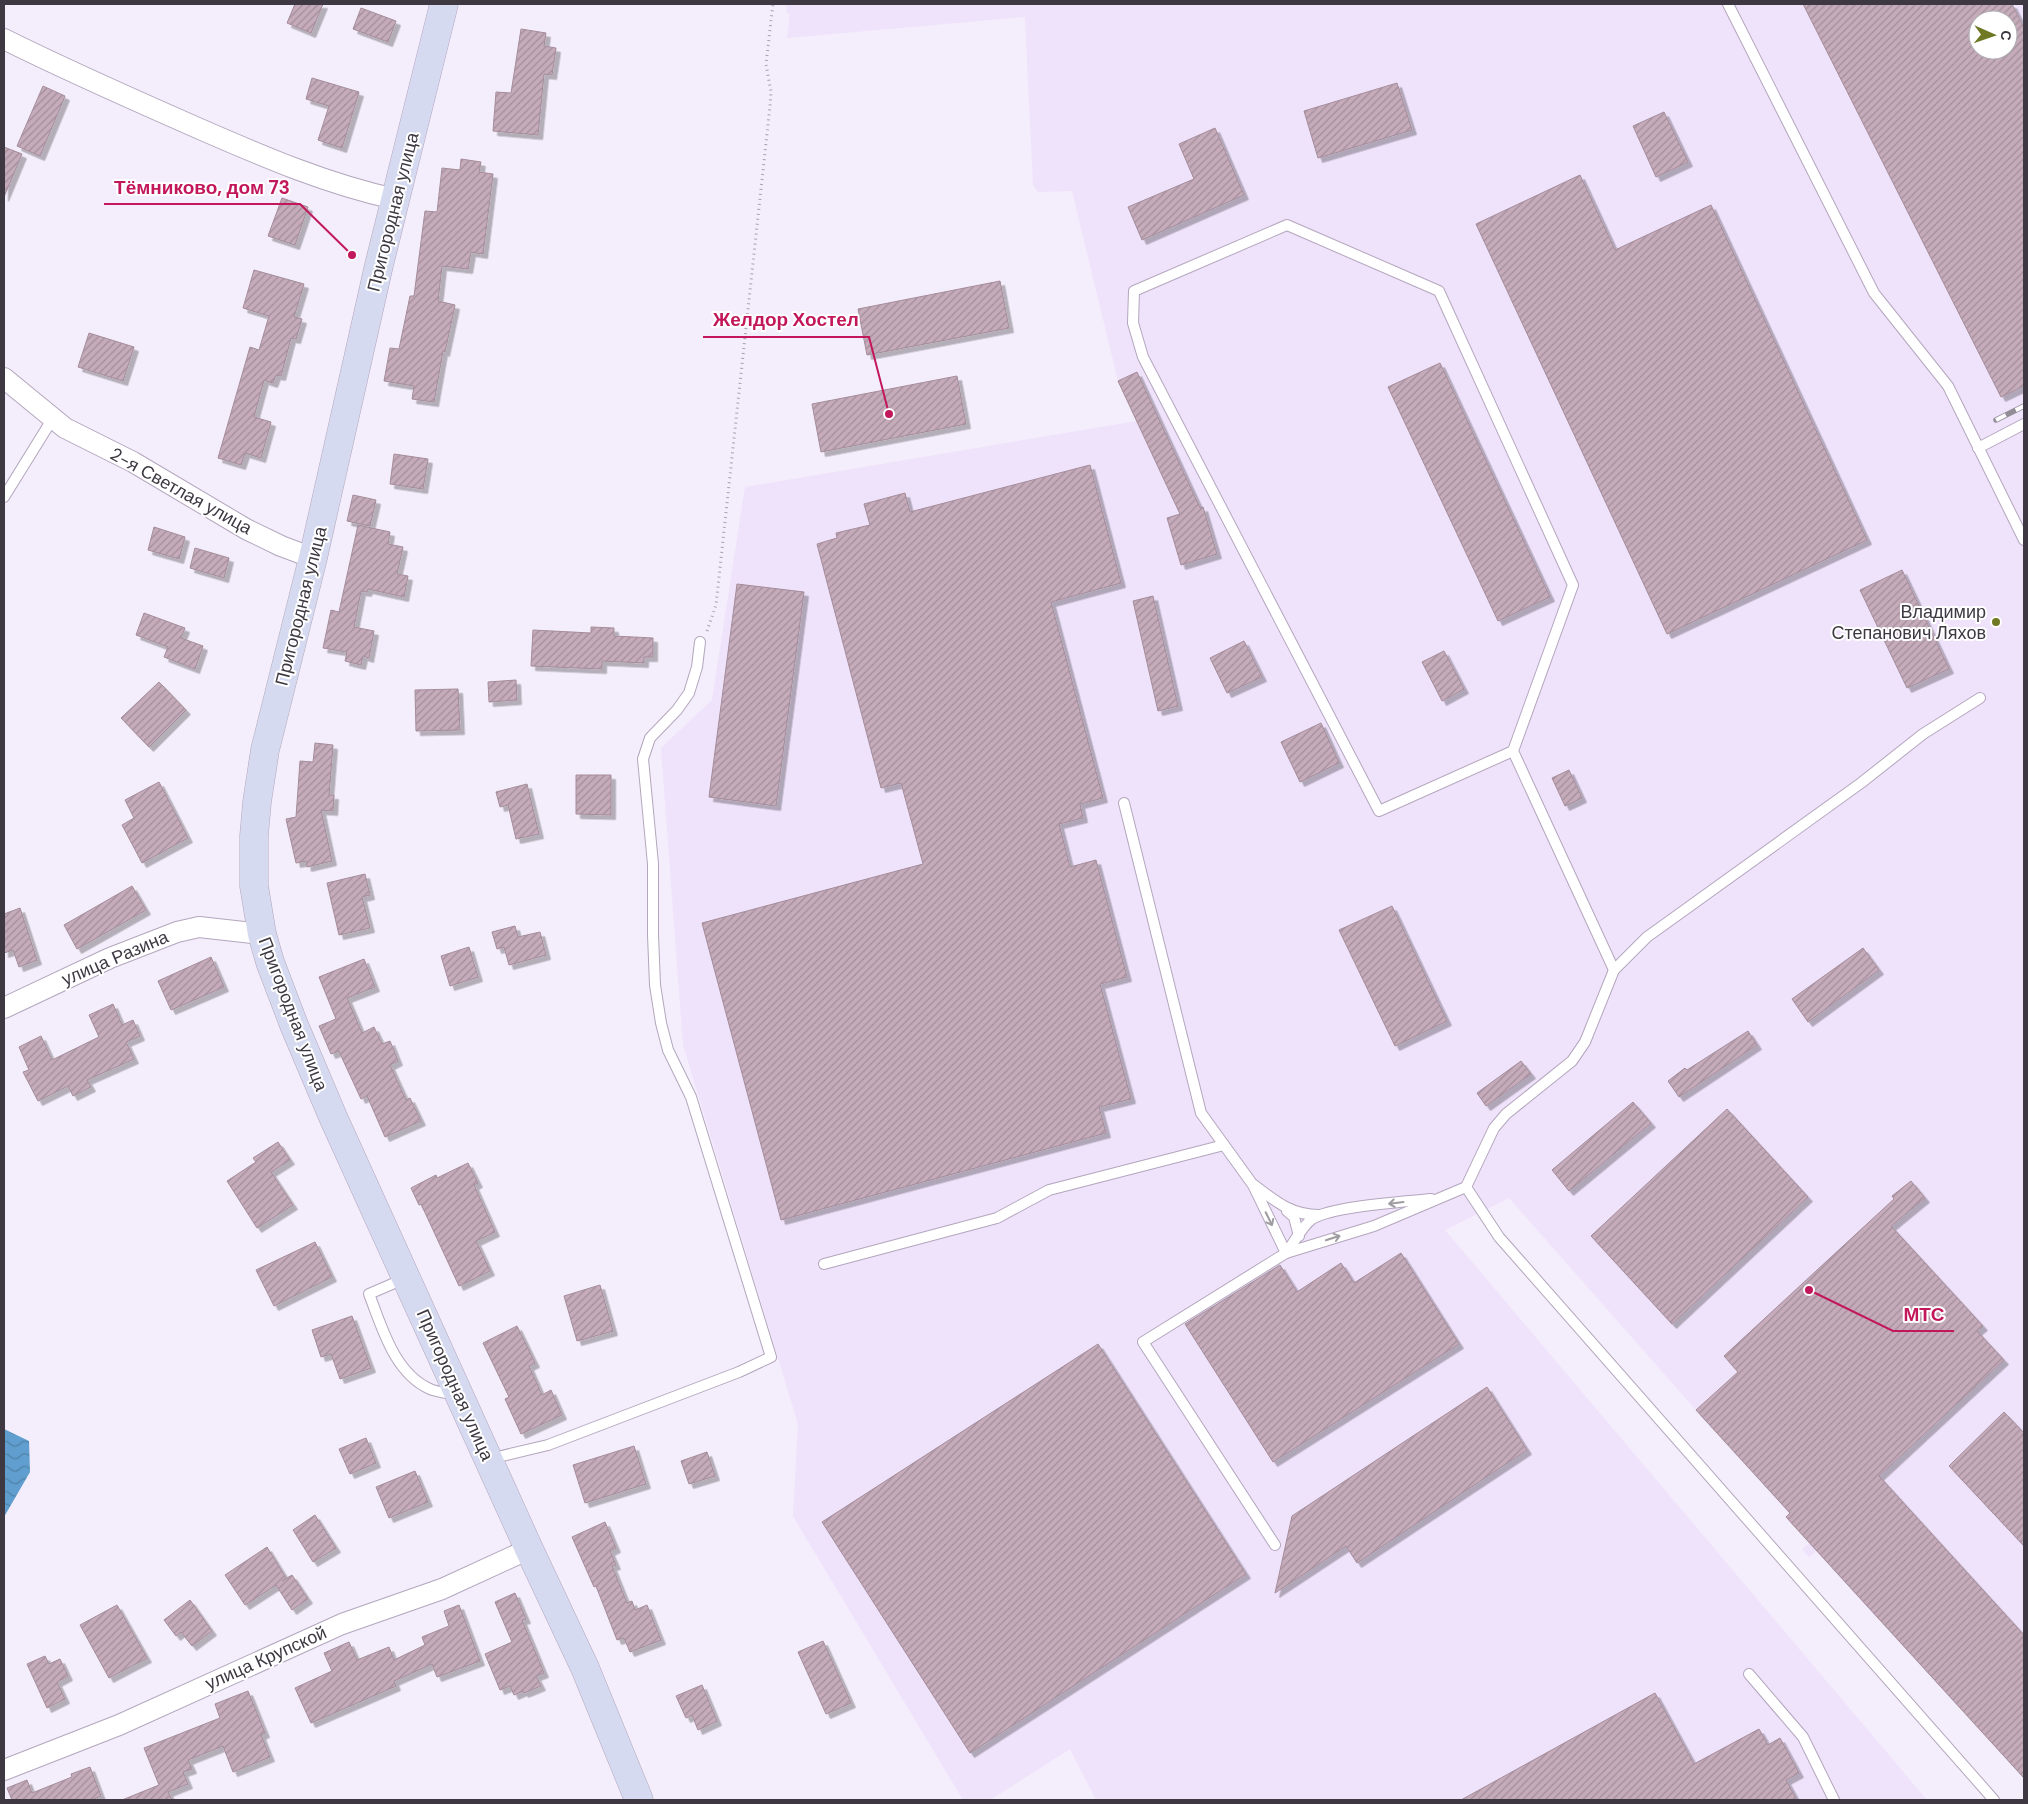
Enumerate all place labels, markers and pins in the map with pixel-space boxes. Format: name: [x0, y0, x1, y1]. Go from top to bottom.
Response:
callout: Тёмниково, дом 73: [104, 170, 300, 204]
callout: Желдор Хостел: [703, 303, 869, 337]
place label: Владимир Степанович Ляхов: [1832, 600, 1986, 645]
marker: Владимир Степанович Ляхов: [1990, 616, 2002, 628]
callout: МТС: [1893, 1297, 1954, 1331]

